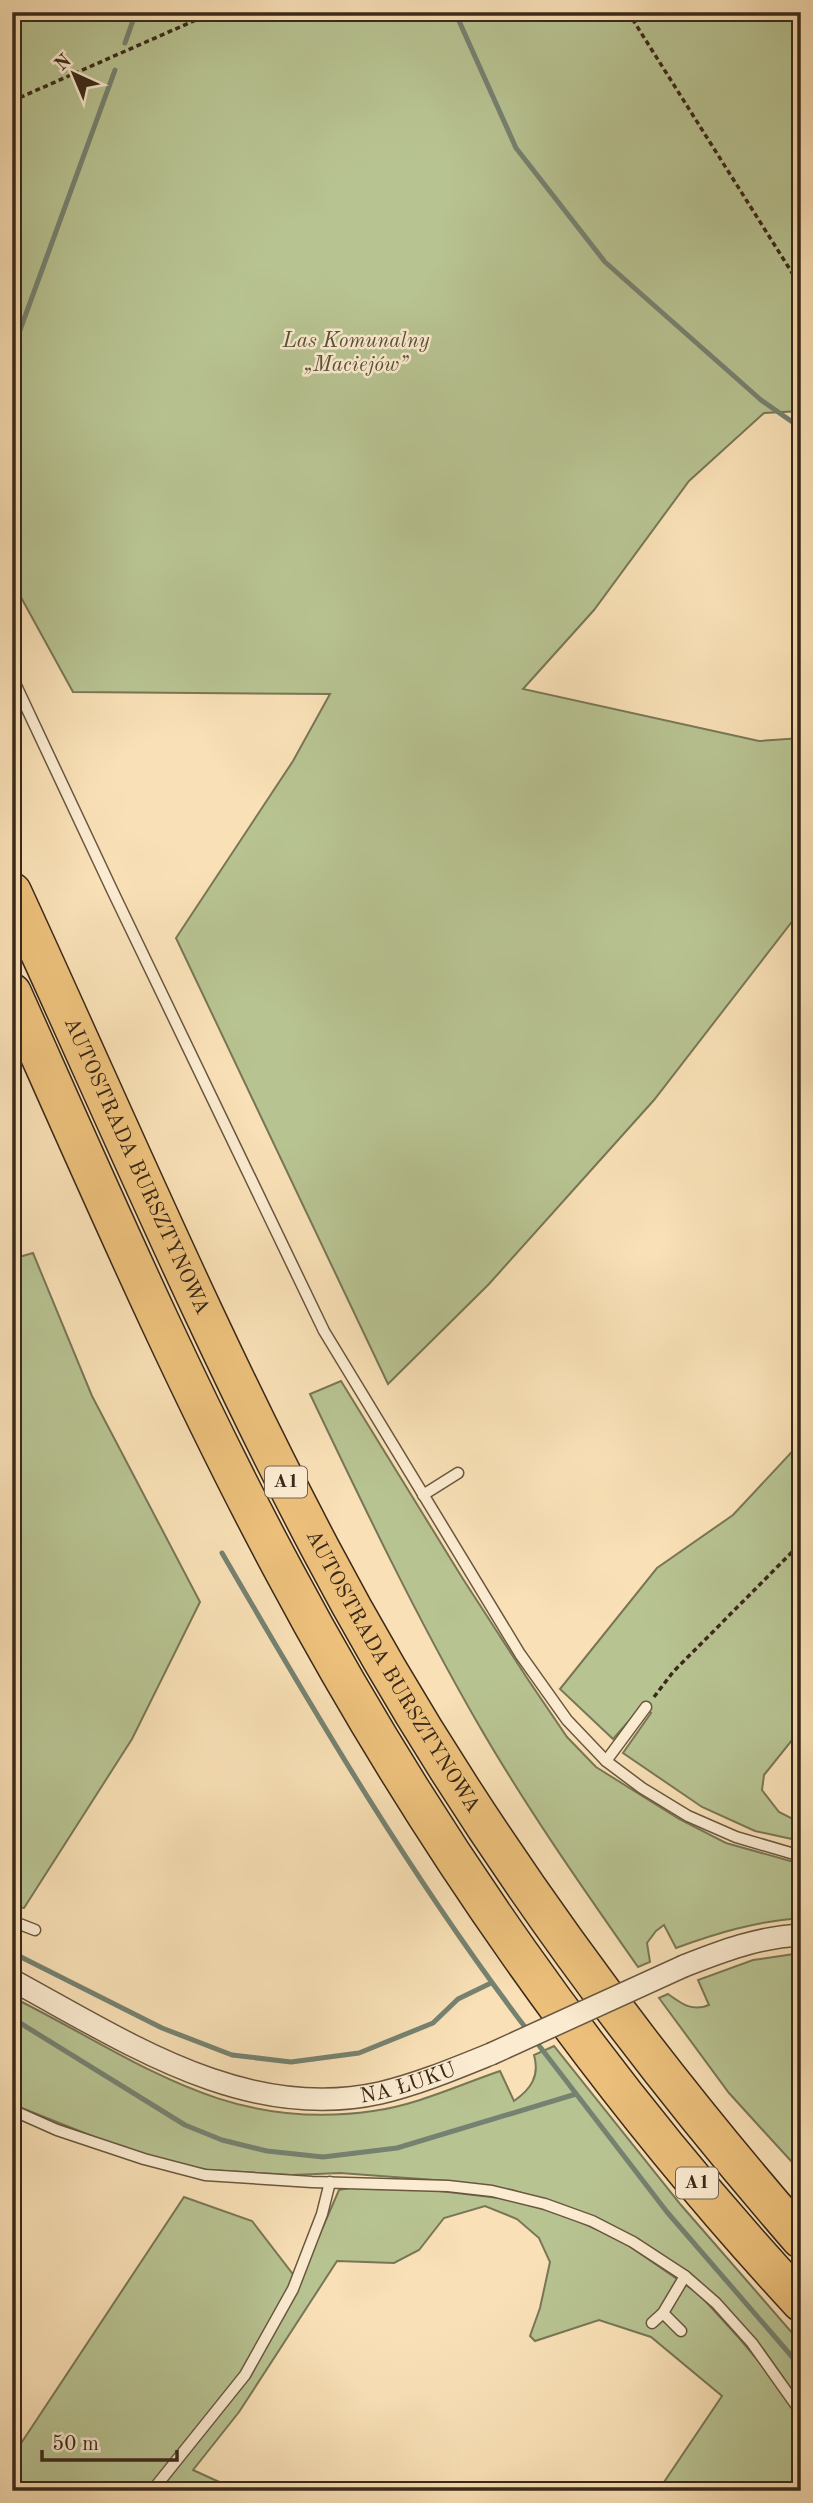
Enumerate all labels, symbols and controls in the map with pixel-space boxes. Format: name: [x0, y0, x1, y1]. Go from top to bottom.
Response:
north arrow: [38, 38, 108, 108]
text: N: [52, 51, 76, 75]
park label: Las Komunalny „Maciejów”: [282, 331, 430, 376]
street label: AUTOSTRADA BURSZTYNOWA: [60, 1014, 213, 1318]
road number: A1: [265, 1466, 307, 1498]
street label: AUTOSTRADA BURSZTYNOWA: [302, 1527, 484, 1816]
street label: NA ŁUKU: [358, 2059, 459, 2107]
road number: A1: [676, 2168, 718, 2198]
scale bar: [42, 2419, 177, 2463]
text: 50 m: [52, 2434, 99, 2455]

